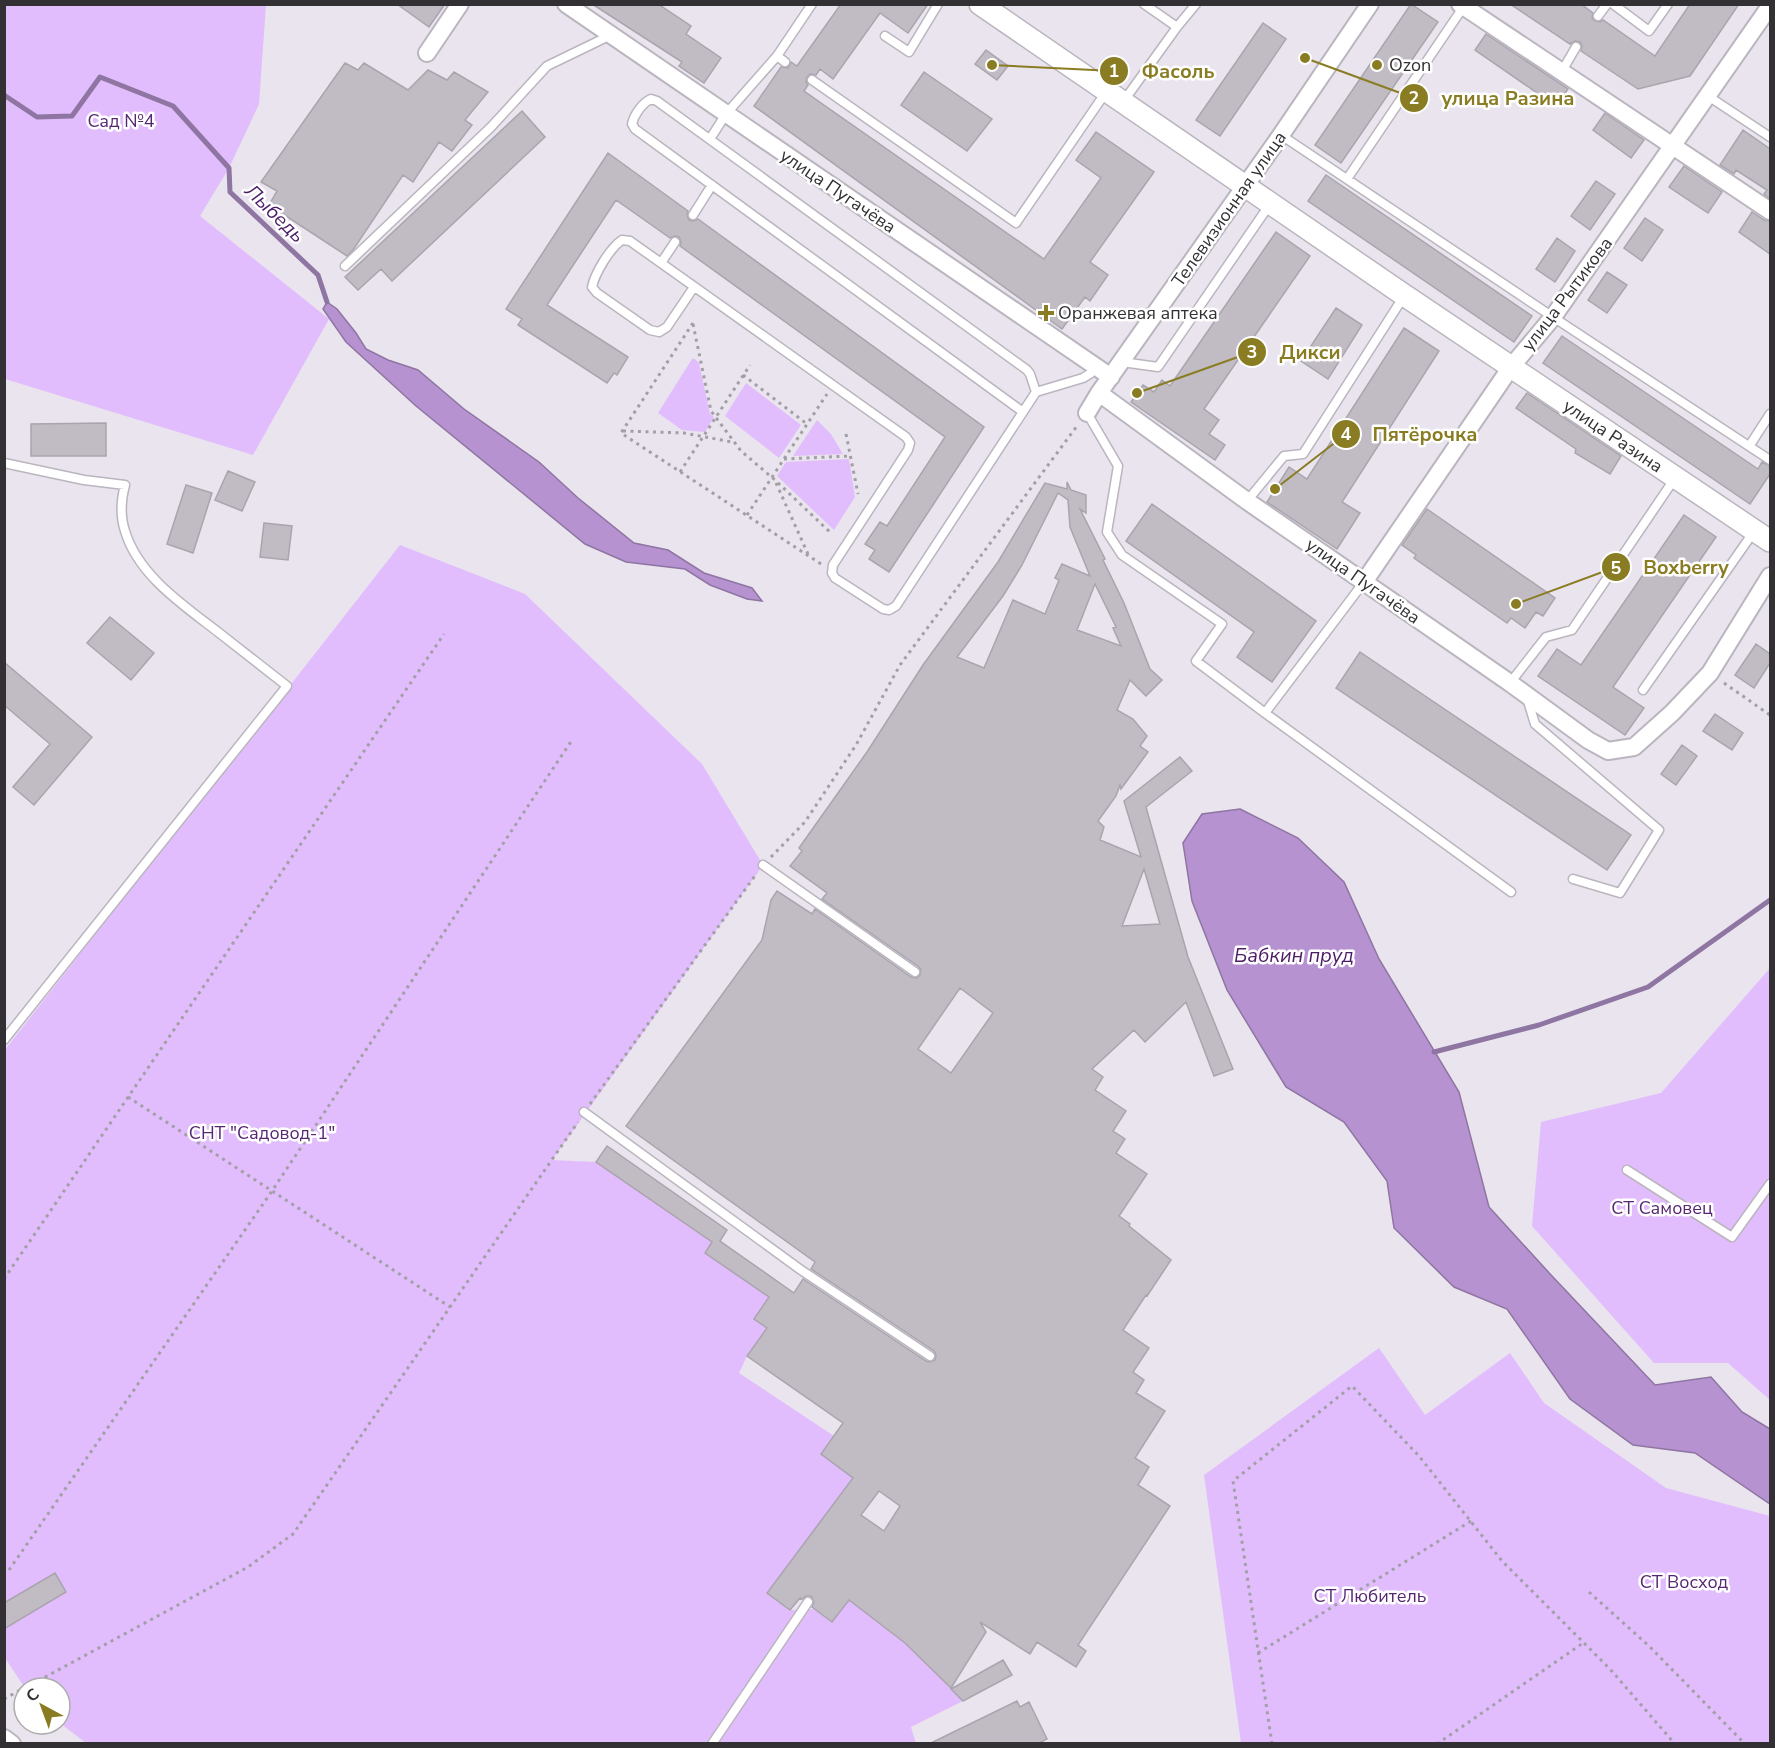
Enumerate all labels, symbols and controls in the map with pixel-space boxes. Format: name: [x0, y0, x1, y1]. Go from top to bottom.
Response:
callout: Фасоль: [1099, 52, 1226, 90]
place label: Ozon: [1389, 53, 1431, 77]
text: Фасоль: [1141, 58, 1215, 85]
marker: Ozon: [1370, 58, 1384, 72]
text: 1: [1109, 59, 1119, 83]
callout: улица Разина: [1399, 79, 1586, 117]
text: улица Разина: [1441, 85, 1575, 112]
text: 2: [1409, 86, 1419, 110]
park label: Сад №4: [87, 109, 155, 133]
street label: Телевизионная улица: [1166, 126, 1292, 292]
street label: улица Пугачёва: [775, 143, 901, 239]
water label: Лыбедь: [238, 177, 311, 249]
street label: улица Рытикова: [1516, 232, 1618, 356]
place label: Оранжевая аптека: [1058, 301, 1218, 325]
marker: Оранжевая аптека: [1039, 306, 1053, 320]
callout: Дикси: [1237, 333, 1352, 371]
text: Дикси: [1279, 339, 1341, 366]
text: 3: [1247, 340, 1257, 364]
street label: улица Разина: [1558, 394, 1668, 478]
callout: Пятёрочка: [1331, 415, 1490, 453]
text: Пятёрочка: [1373, 421, 1478, 448]
text: 4: [1341, 422, 1352, 446]
street label: улица Пугачёва: [1301, 533, 1425, 629]
callout: Boxberry: [1601, 548, 1741, 586]
text: Boxberry: [1643, 554, 1729, 581]
text: 5: [1611, 556, 1622, 580]
water label: Бабкин пруд: [1234, 942, 1354, 969]
park label: СНТ "Садовод-1": [189, 1121, 335, 1145]
park label: СТ Самовец: [1611, 1196, 1713, 1220]
park label: СТ Восход: [1640, 1570, 1729, 1594]
park label: СТ Любитель: [1314, 1584, 1427, 1608]
north arrow: [12, 1676, 72, 1736]
text: С: [21, 1683, 44, 1707]

